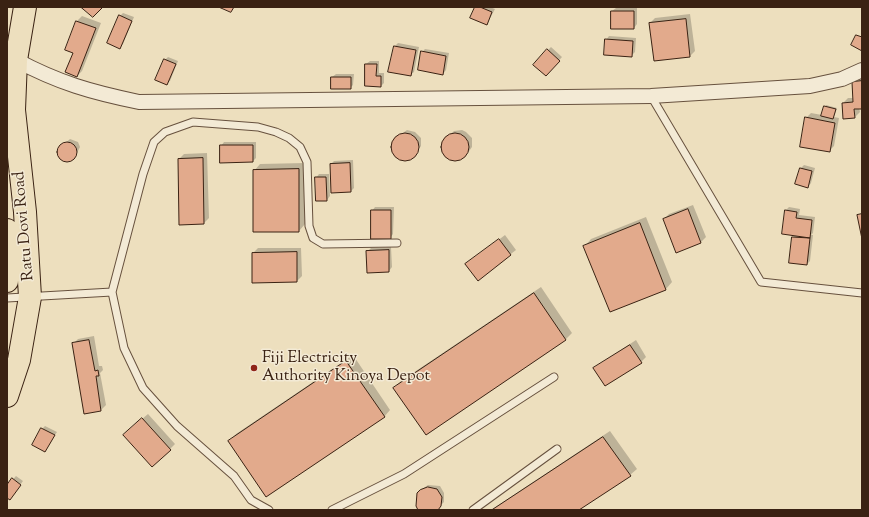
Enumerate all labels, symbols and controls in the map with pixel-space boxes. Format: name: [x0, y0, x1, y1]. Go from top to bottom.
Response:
street label: Ratu Dovi Road: [11, 170, 39, 282]
place label: Fiji Electricity Authority Kinoya Depot: [262, 349, 430, 387]
marker: Fiji Electricity Authority Kinoya Depot: [249, 363, 259, 373]

